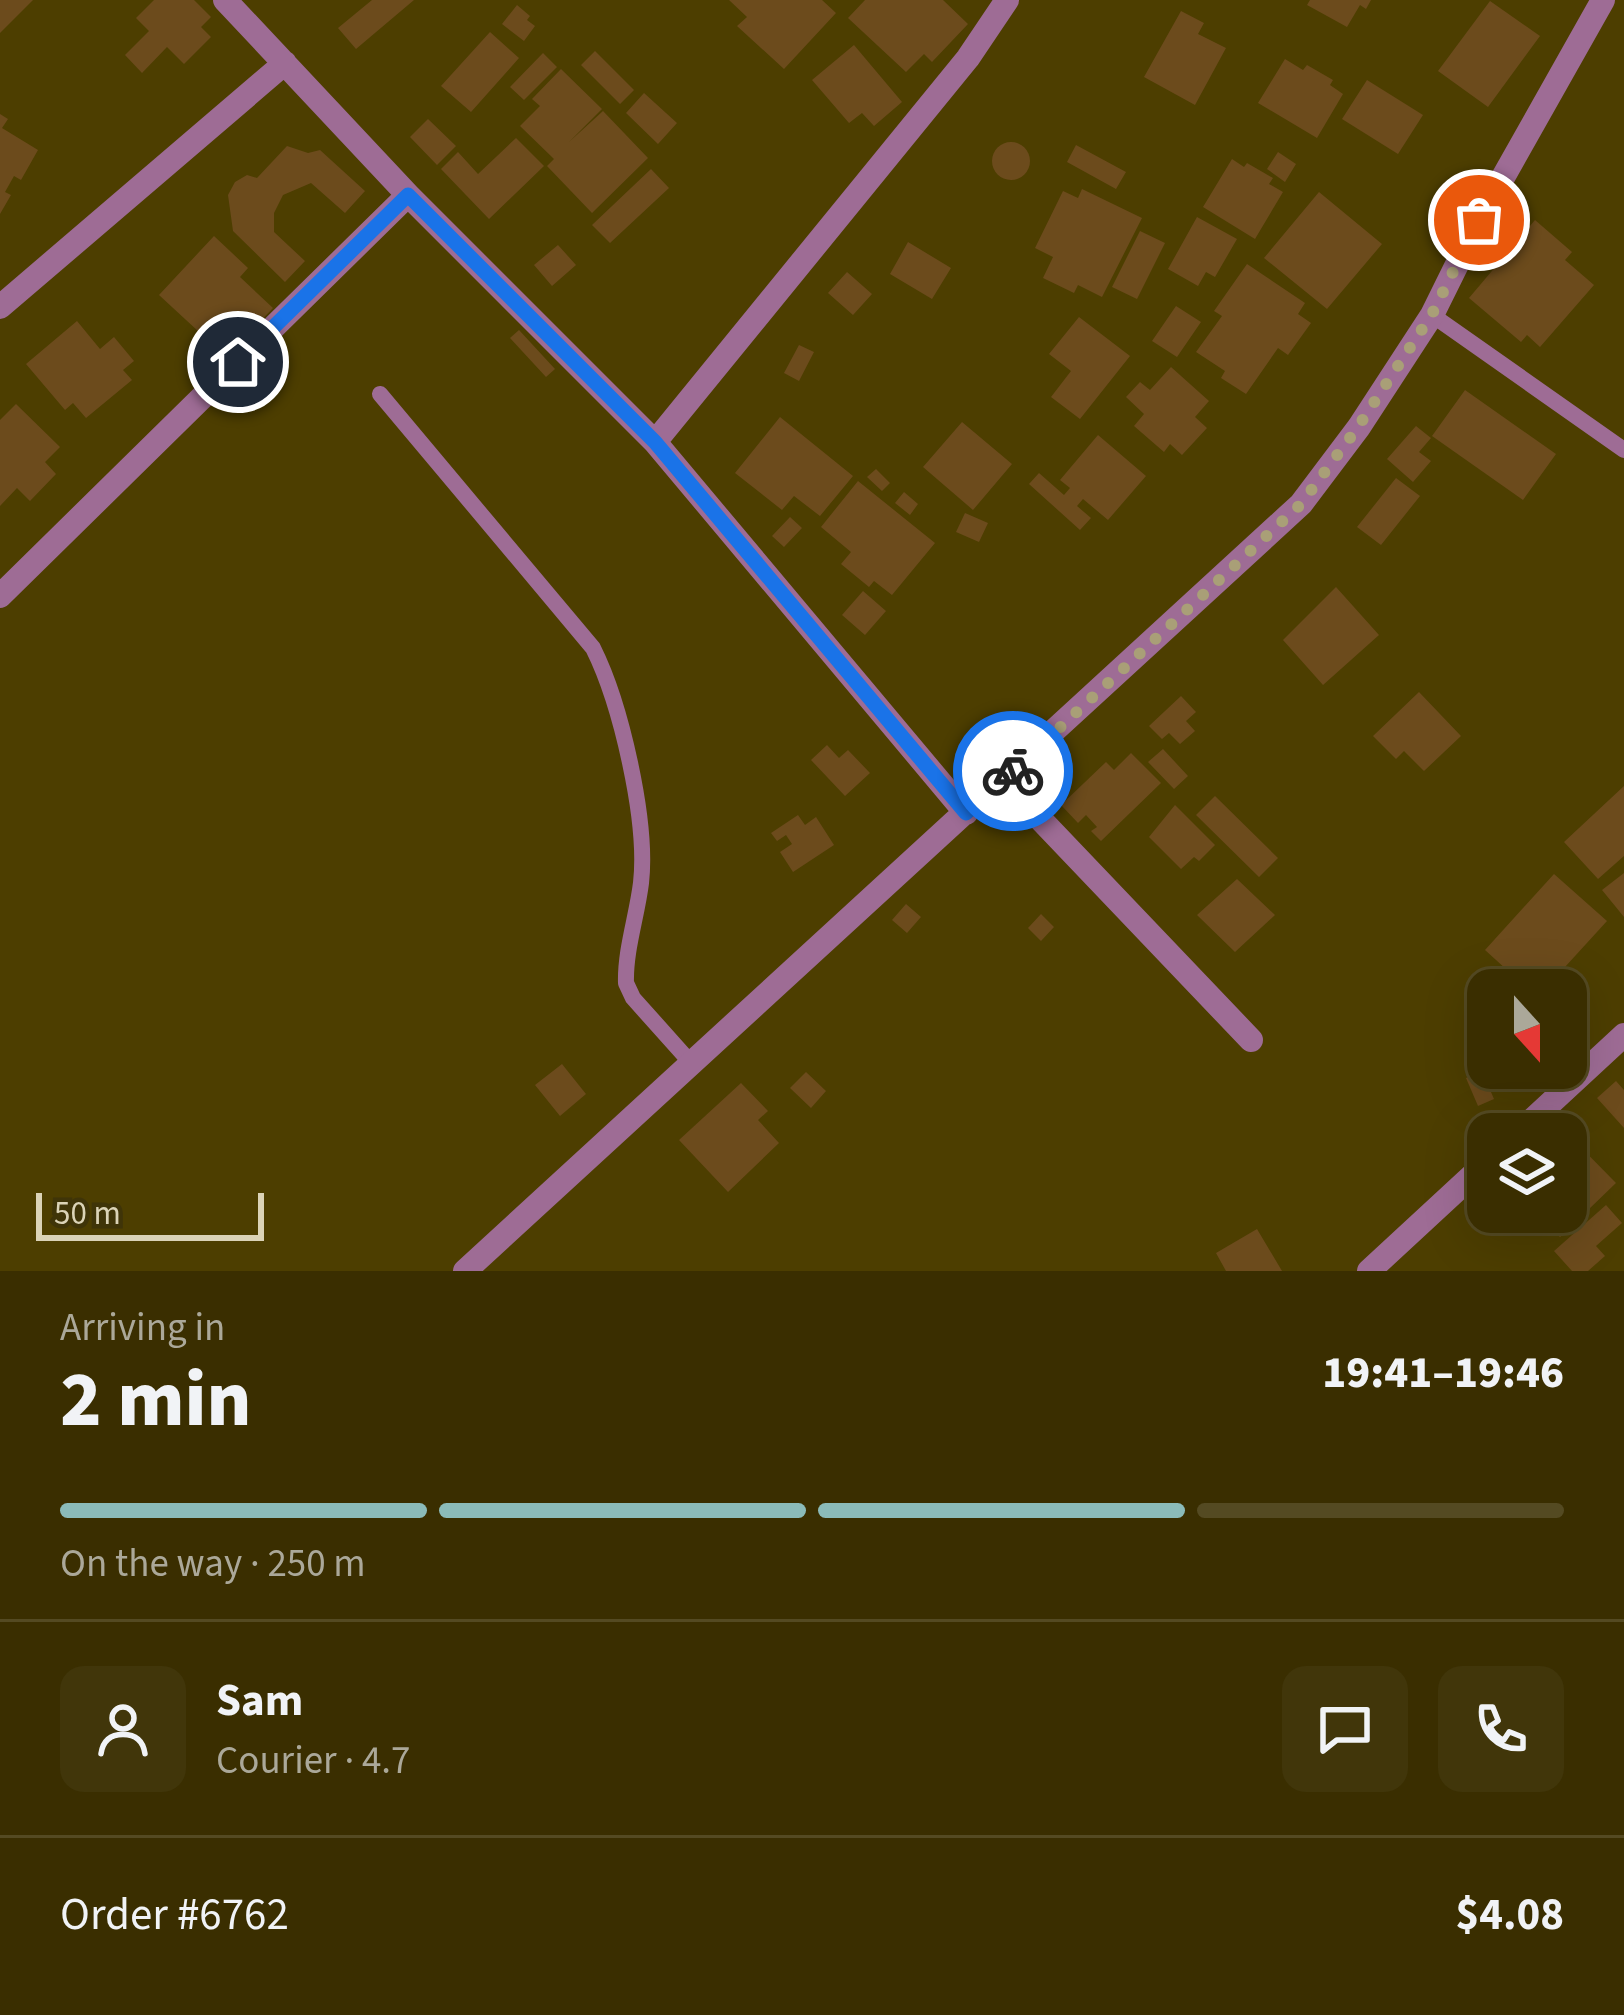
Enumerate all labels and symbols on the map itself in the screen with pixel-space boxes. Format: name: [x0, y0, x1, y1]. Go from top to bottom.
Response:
pin: [1428, 169, 1530, 271]
pin: [187, 311, 289, 413]
courier: [953, 711, 1073, 831]
north arrow: [1467, 969, 1587, 1089]
scale bar: [36, 1187, 264, 1240]

